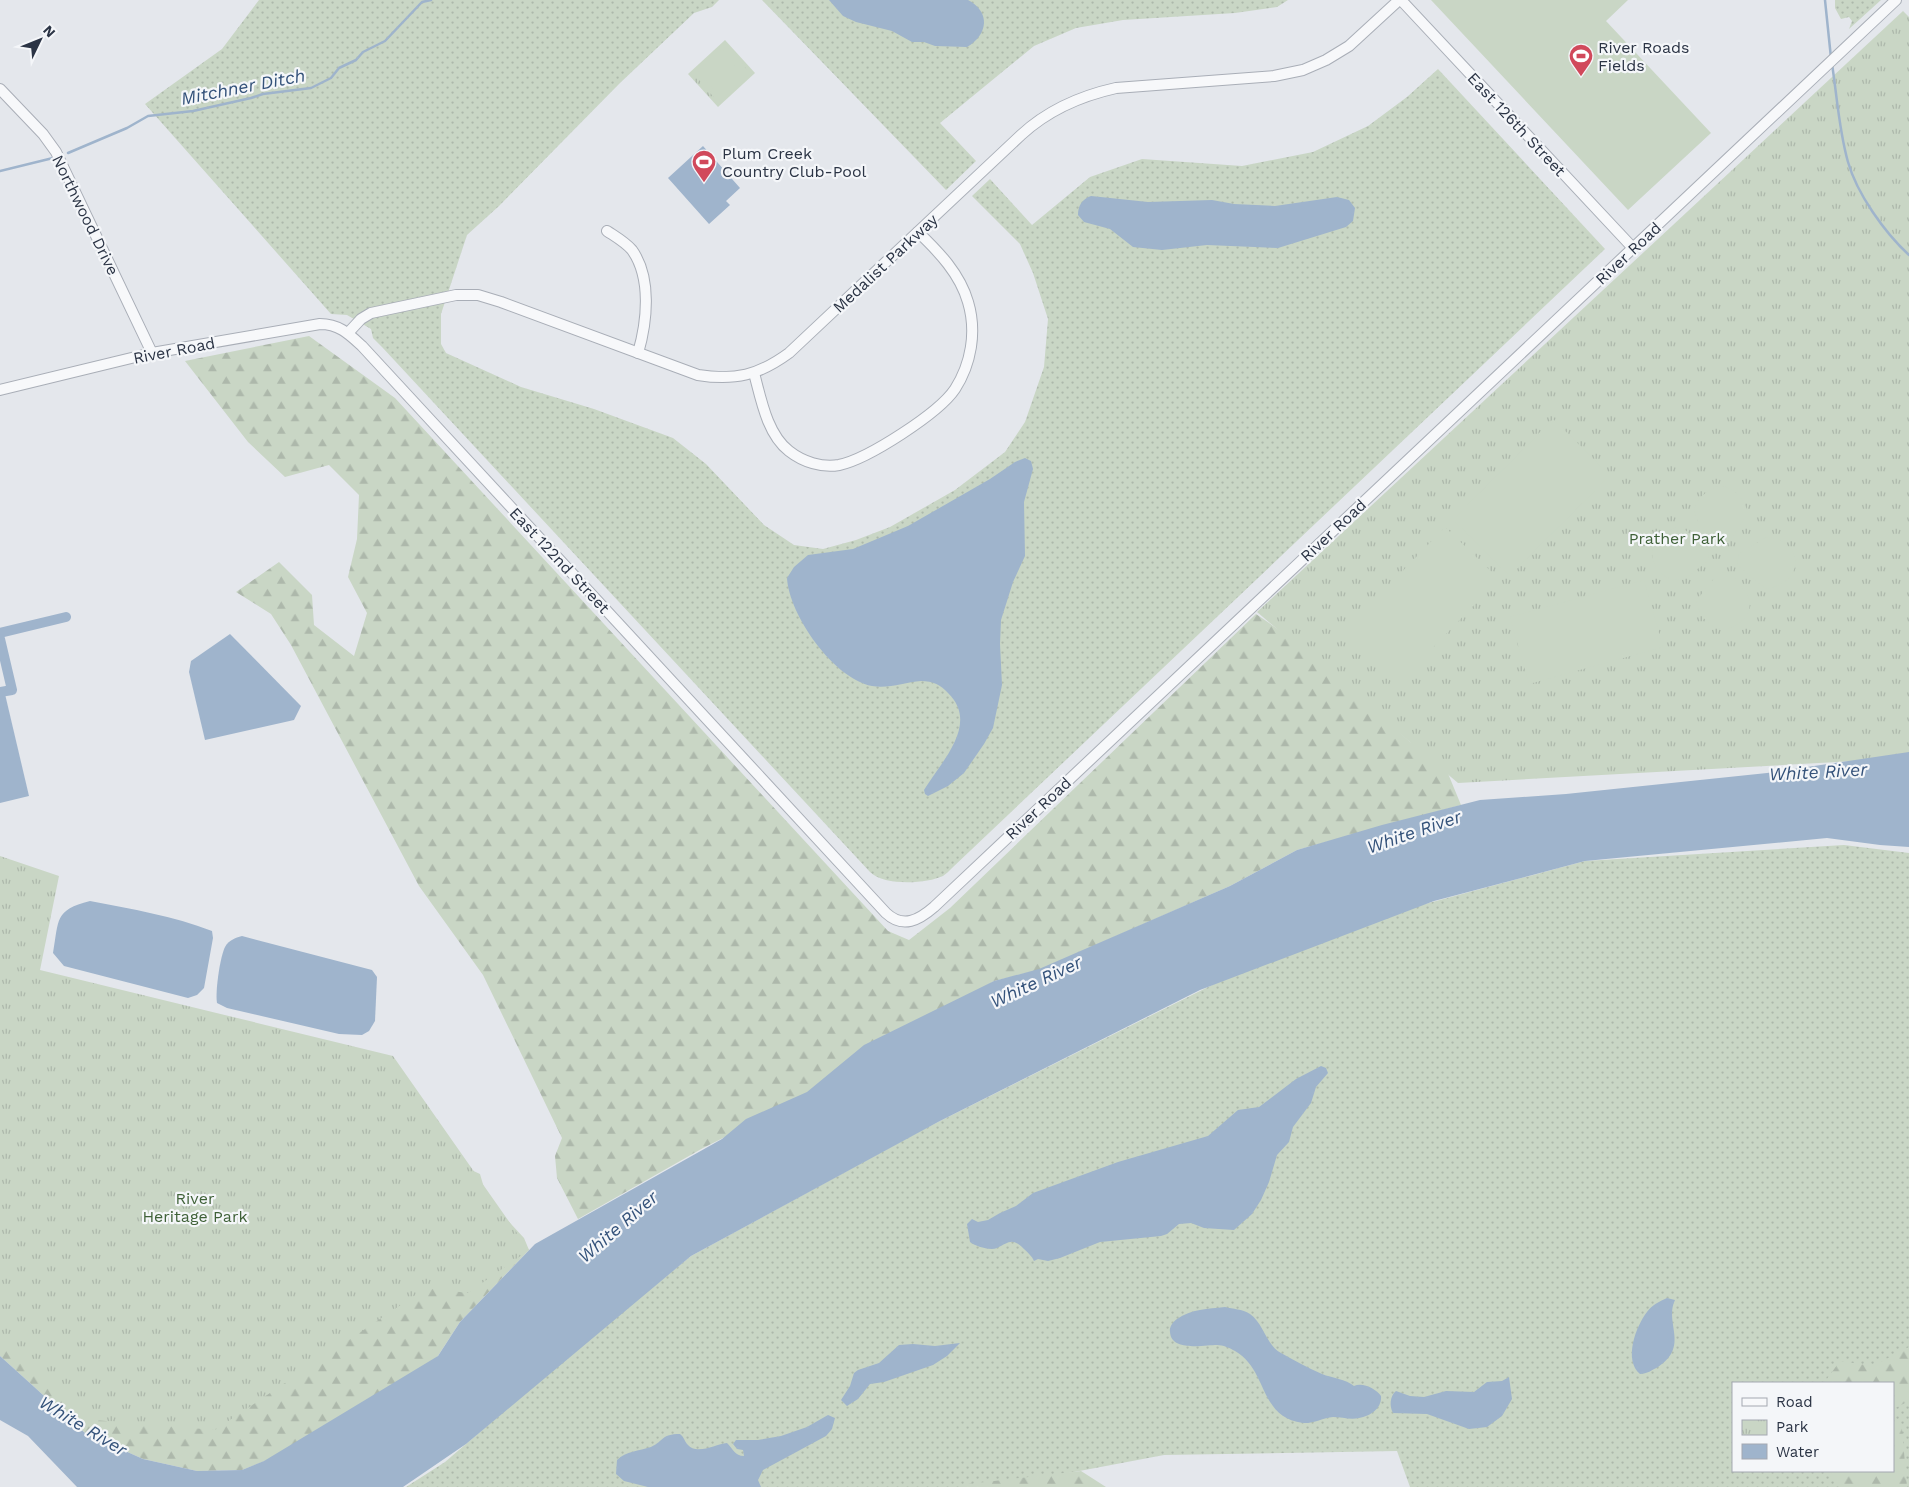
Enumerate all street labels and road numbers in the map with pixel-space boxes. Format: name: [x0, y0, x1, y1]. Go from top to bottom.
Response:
street label: East 126th Street: [1464, 68, 1570, 180]
street label: Northwood Drive: [48, 152, 123, 278]
street label: Medalist Parkway: [829, 210, 942, 317]
street label: River Road: [1591, 218, 1665, 289]
street label: River Road: [132, 333, 217, 368]
street label: River Road: [1296, 495, 1370, 566]
street label: East 122nd Street: [506, 503, 614, 617]
street label: River Road: [1001, 773, 1075, 844]

